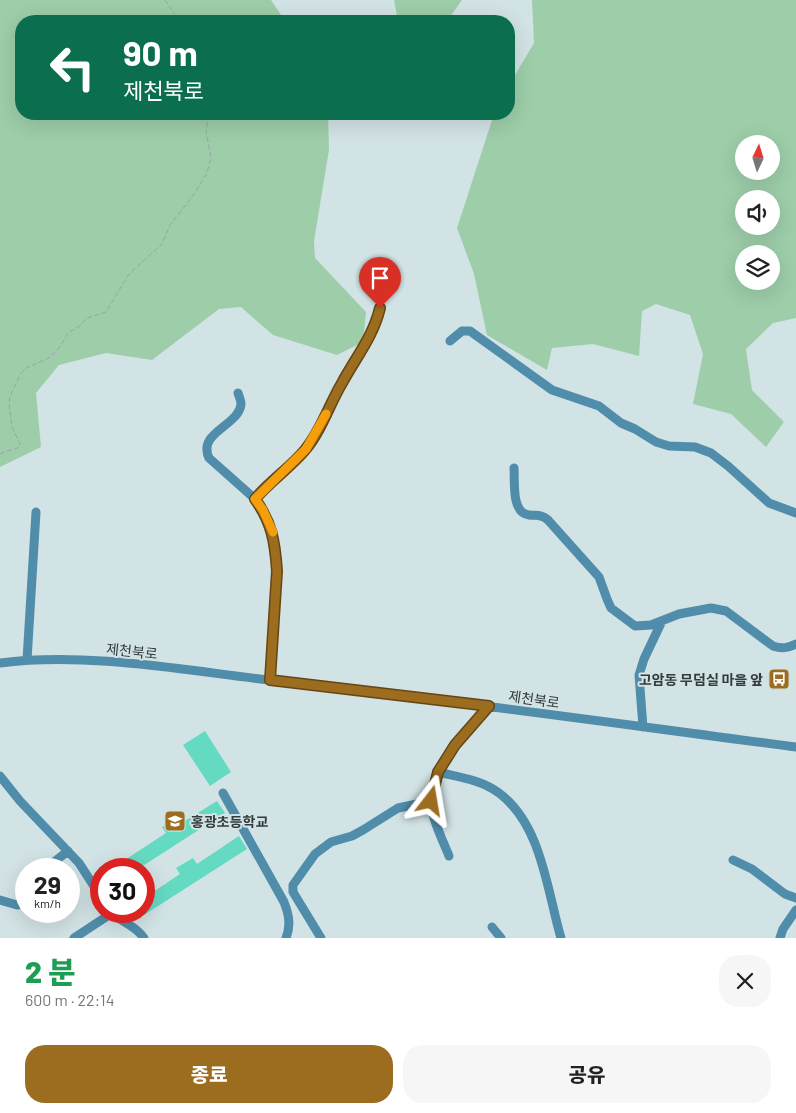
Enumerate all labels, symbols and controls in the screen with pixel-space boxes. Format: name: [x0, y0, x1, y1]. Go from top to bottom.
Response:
text: 90 m: [123, 31, 198, 73]
icon: left: [40, 35, 105, 100]
text: 제천북로: [123, 77, 204, 103]
north arrow: [735, 135, 780, 180]
map controls: [735, 135, 780, 290]
button: sound: [735, 190, 780, 235]
button: layers: [735, 245, 780, 290]
pin: [359, 257, 401, 308]
icon: arrive: [366, 264, 394, 292]
street label: 제천북로: [105, 640, 159, 662]
bus stop icon: 고암동 무덤실 마을 앞: [767, 667, 791, 691]
place label: 고암동 무덤실 마을 앞: [639, 671, 763, 688]
street label: 제천북로: [507, 687, 561, 711]
position arrow: [404, 774, 456, 826]
school or university icon: 홍광초등학교: [163, 809, 187, 833]
place label: 홍광초등학교: [191, 813, 268, 830]
speed limit sign: 30: [90, 858, 155, 923]
text: 29: [34, 869, 61, 899]
text: km/h: [34, 896, 61, 910]
text: 2 분: [25, 953, 76, 989]
button: close: [719, 955, 771, 1007]
text: 600 m · 22:14: [25, 990, 115, 1009]
button: 종료: [25, 1045, 393, 1103]
button: 공유: [403, 1045, 771, 1103]

